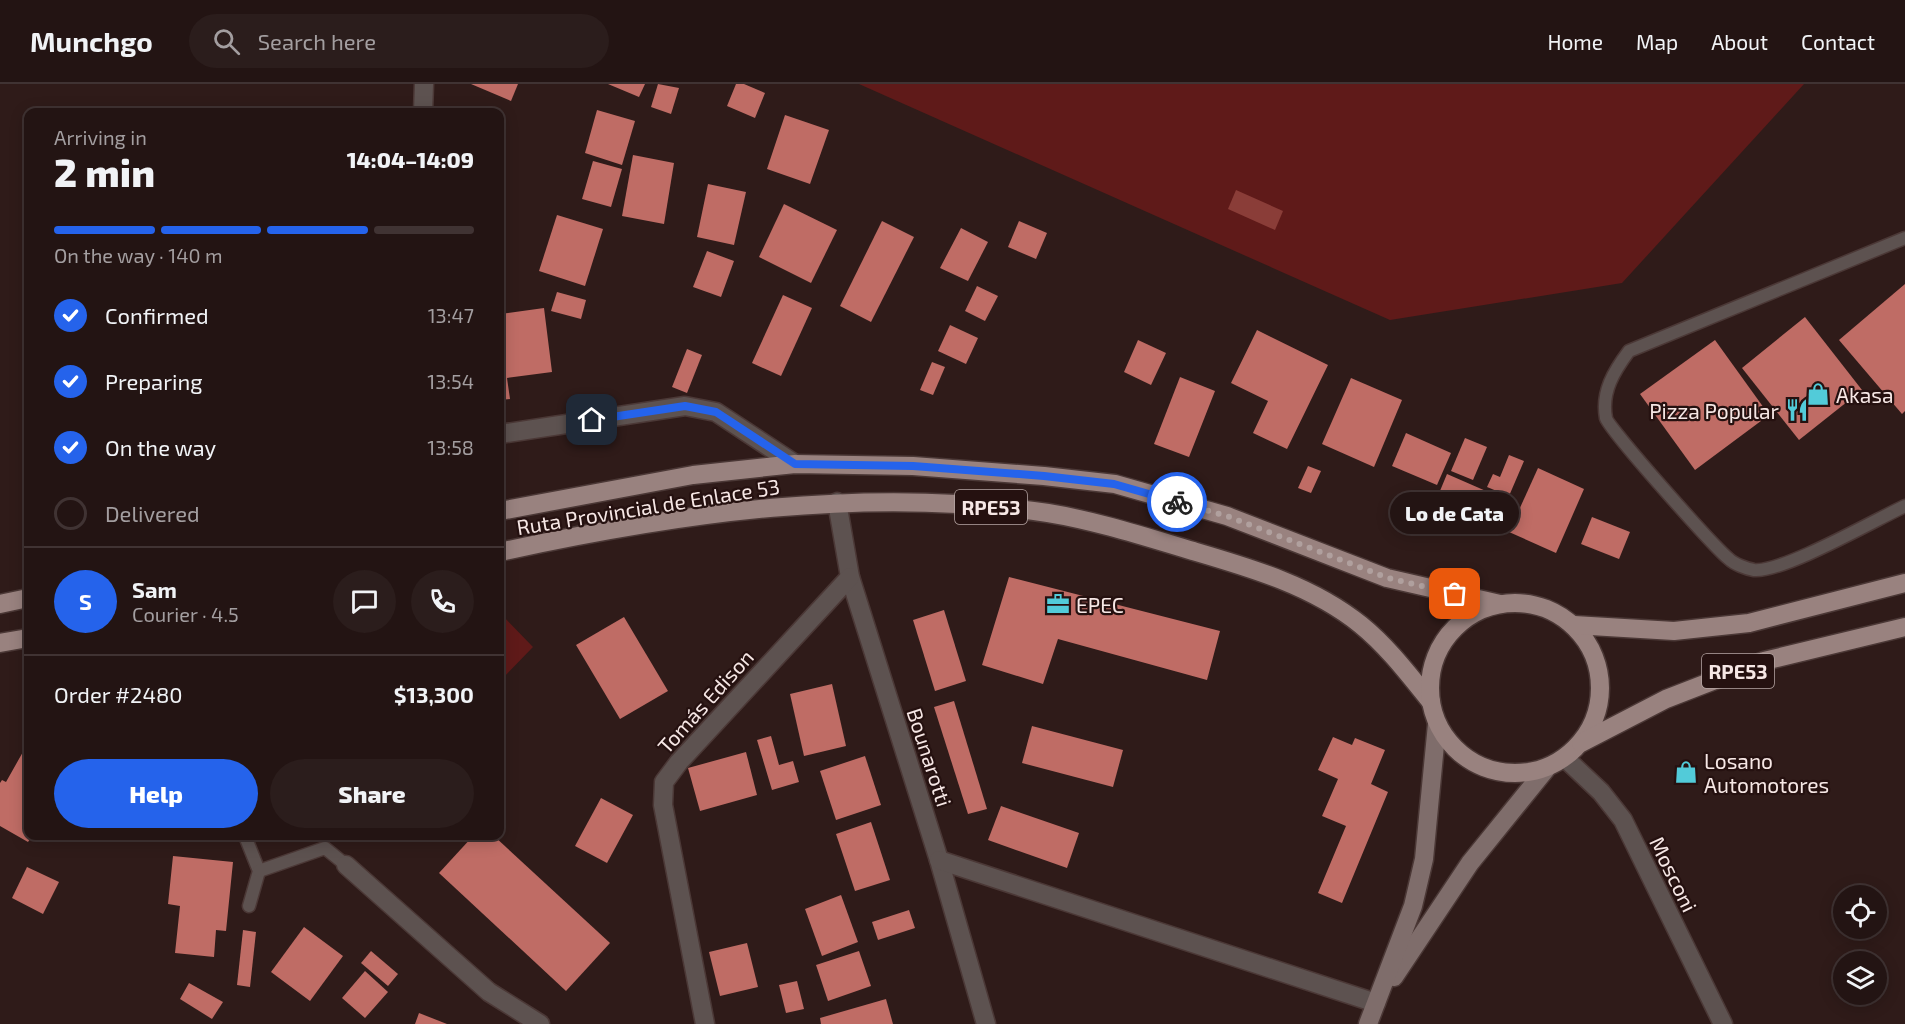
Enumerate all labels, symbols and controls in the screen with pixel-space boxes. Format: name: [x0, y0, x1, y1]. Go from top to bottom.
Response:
search box: [189, 14, 609, 68]
text: Munchgo: [30, 24, 153, 58]
icon: search: [210, 25, 243, 58]
text: Search here: [258, 28, 376, 54]
text: Home: [1547, 29, 1603, 54]
text: Map: [1636, 29, 1678, 54]
text: About: [1711, 29, 1768, 54]
text: Contact: [1801, 29, 1875, 54]
text: Arriving in: [54, 125, 147, 149]
text: 14:04–14:09: [347, 146, 474, 172]
text: 2 min: [54, 148, 155, 195]
text: On the way · 140 m: [54, 243, 223, 267]
icon: check: [54, 299, 87, 332]
text: Confirmed: [105, 302, 209, 328]
text: 13:47: [428, 303, 474, 327]
icon: check: [54, 365, 87, 398]
text: Preparing: [105, 368, 203, 394]
text: 13:54: [427, 369, 474, 393]
shop icon: Akasa: [1805, 381, 1831, 407]
place label: Akasa: [1836, 382, 1893, 407]
pin: [566, 394, 617, 445]
restaurant icon: Pizza Popular: [1784, 397, 1810, 423]
place label: Pizza Popular: [1649, 398, 1780, 423]
icon: home: [575, 403, 608, 436]
icon: check: [54, 431, 87, 464]
text: On the way: [105, 434, 216, 460]
text: 13:58: [427, 435, 474, 459]
courier: [1147, 472, 1207, 532]
street label: Ruta Provincial de Enlace 53: [515, 473, 781, 539]
icon: bike: [1161, 486, 1194, 519]
road number: RPE53: [955, 490, 1027, 524]
callout: Lo de Cata: [1390, 492, 1520, 534]
text: Delivered: [105, 500, 200, 526]
text: Lo de Cata: [1405, 501, 1504, 525]
pin: [1429, 568, 1480, 619]
button: chat: [333, 570, 396, 633]
button: phone: [411, 570, 474, 633]
text: Sam: [132, 576, 177, 602]
icon: bag: [1438, 577, 1471, 610]
text: S: [79, 588, 92, 614]
office icon: EPEC: [1045, 591, 1071, 617]
place label: EPEC: [1076, 592, 1124, 617]
text: Courier · 4.5: [132, 602, 239, 626]
street label: Tomás Edison: [652, 644, 758, 758]
road number: RPE53: [1702, 654, 1774, 688]
text: Order #2480: [54, 681, 183, 707]
text: $13,300: [394, 681, 474, 707]
street label: Bounarotti: [902, 705, 958, 809]
place label: Losano Automotores: [1704, 748, 1829, 797]
button: Help: [54, 759, 258, 828]
button: Share: [270, 759, 474, 828]
shop icon: Losano Automotores: [1673, 759, 1699, 785]
street label: Mosconi: [1645, 832, 1703, 916]
map controls: [1833, 885, 1887, 1005]
button: locate: [1833, 885, 1887, 939]
button: layers: [1833, 951, 1887, 1005]

